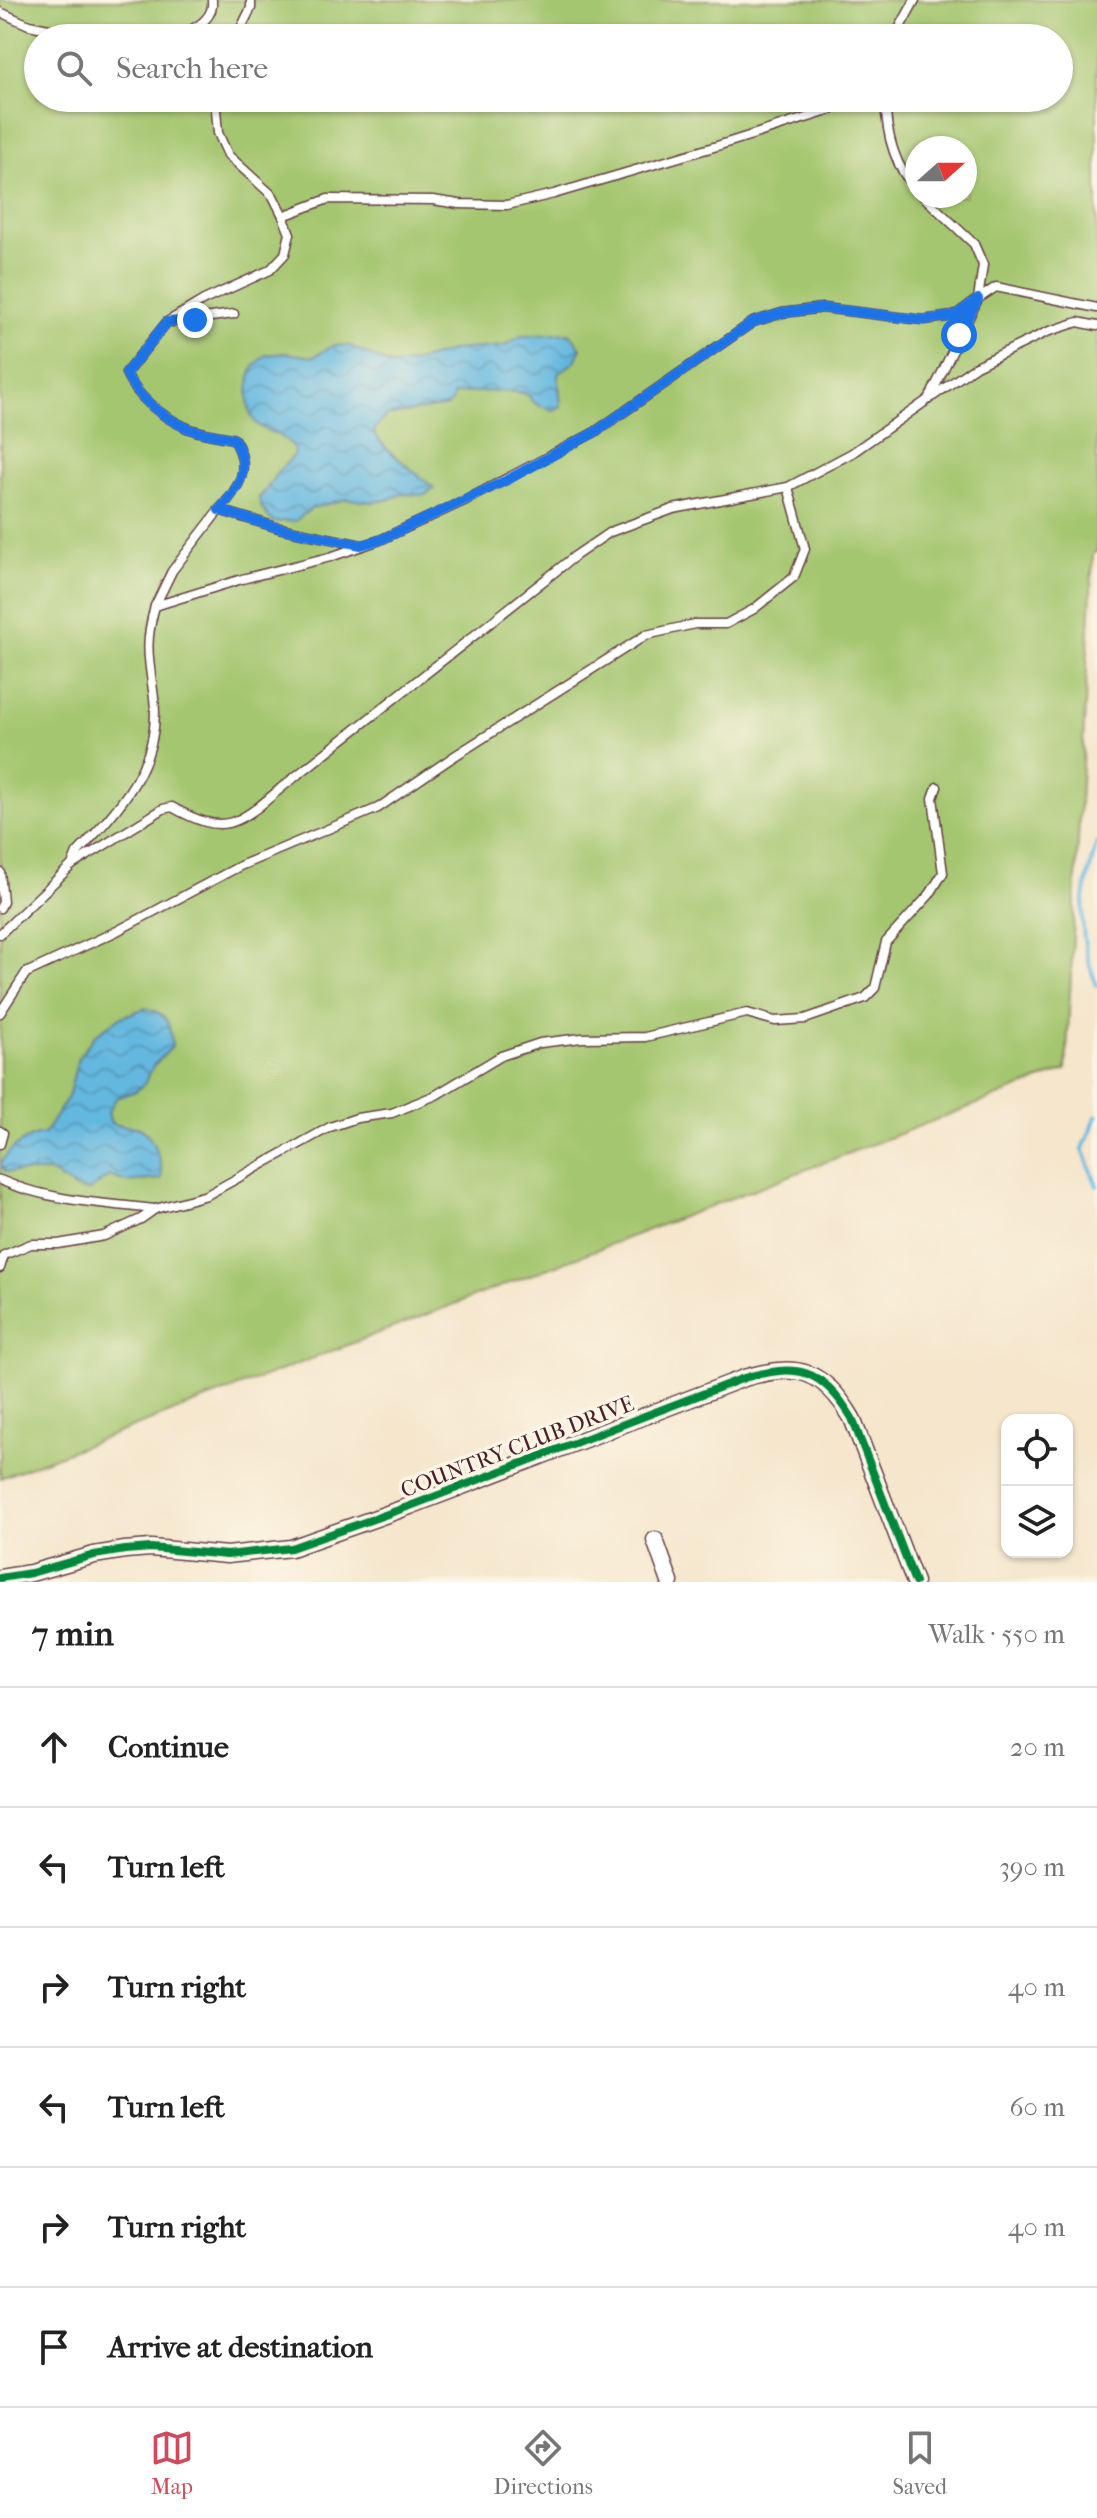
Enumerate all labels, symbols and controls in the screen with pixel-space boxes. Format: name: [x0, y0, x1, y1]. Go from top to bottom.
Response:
search box: [24, 24, 1073, 112]
icon: search: [52, 46, 96, 90]
text: Search here: [116, 51, 268, 86]
north arrow: [905, 136, 977, 208]
route end: [177, 302, 213, 338]
route start: [941, 317, 977, 353]
street label: COUNTRY CLUB DRIVE: [397, 1390, 638, 1503]
map controls: [1001, 1414, 1073, 1558]
button: locate: [1001, 1414, 1073, 1486]
button: layers: [1001, 1486, 1073, 1558]
text: 7 min: [32, 1614, 114, 1654]
text: Walk · 550 m: [928, 1619, 1065, 1650]
icon: ahead: [32, 1725, 76, 1769]
text: Continue: [108, 1730, 229, 1765]
text: 20 m: [1010, 1732, 1065, 1763]
icon: left: [32, 1845, 76, 1889]
text: Turn left: [108, 1850, 225, 1885]
text: 390 m: [999, 1852, 1065, 1883]
icon: right: [32, 1965, 76, 2009]
text: Turn right: [108, 1970, 246, 2005]
text: 40 m: [1008, 1972, 1065, 2003]
icon: left: [32, 2085, 76, 2129]
text: Turn left: [108, 2090, 225, 2125]
text: 60 m: [1009, 2092, 1065, 2123]
icon: right: [32, 2205, 76, 2249]
text: Turn right: [108, 2210, 246, 2245]
text: 40 m: [1008, 2212, 1065, 2243]
icon: arrive: [32, 2325, 76, 2369]
text: Arrive at destination: [108, 2330, 373, 2365]
tab: Map: [150, 2426, 194, 2500]
tab: Directions: [494, 2426, 593, 2500]
tab: Saved: [893, 2426, 947, 2500]

